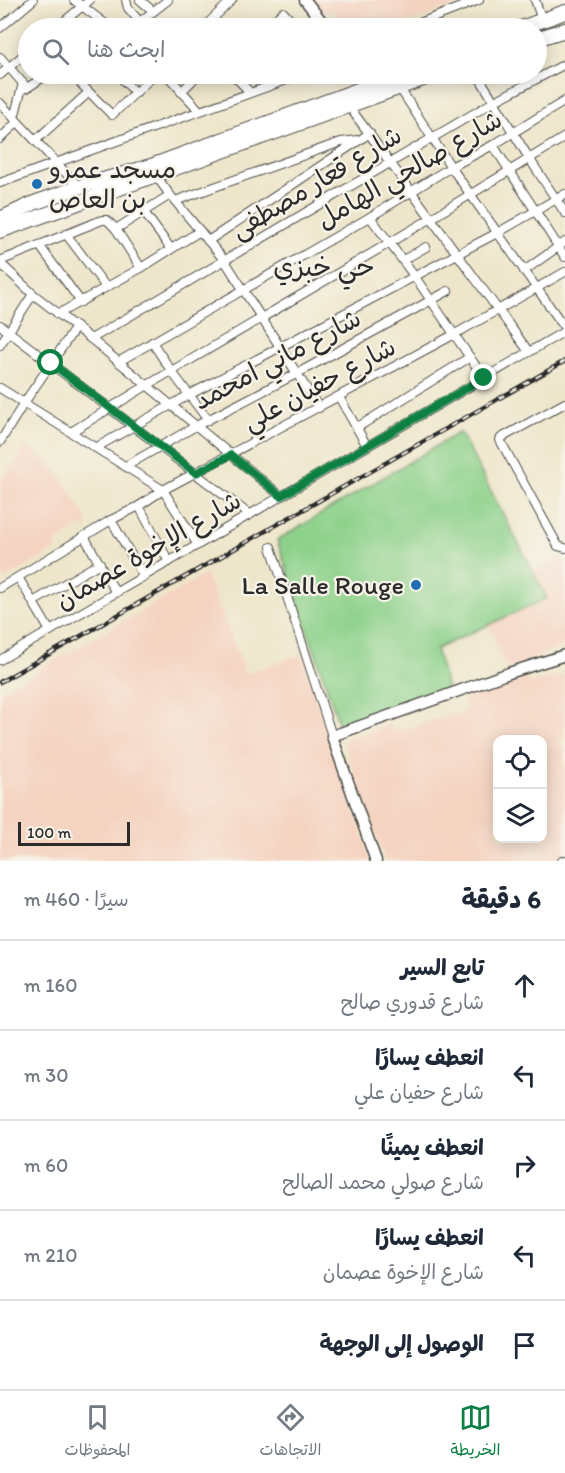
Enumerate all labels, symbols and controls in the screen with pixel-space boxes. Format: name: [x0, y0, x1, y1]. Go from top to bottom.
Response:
search box: [18, 18, 547, 84]
icon: search: [39, 35, 72, 68]
text: ابحث هنا: [87, 36, 166, 63]
street label: شارع صالحي الهامل: [310, 103, 511, 241]
street label: شارع قعار مصطفى: [225, 118, 408, 247]
place label: مسجد عمرو بن العاص: [47, 153, 176, 215]
marker: مسجد عمرو بن العاص: [30, 177, 44, 191]
district label: حي خبزي: [273, 250, 375, 290]
street label: شارع ماني امحمد: [188, 301, 370, 423]
street label: شارع حفيان علي: [237, 330, 404, 444]
route start: [37, 349, 63, 375]
route end: [470, 364, 496, 390]
street label: شارع الإخوة عصمان: [49, 484, 248, 618]
place label: La Salle Rouge: [242, 569, 404, 601]
marker: La Salle Rouge: [409, 578, 423, 592]
map controls: [493, 735, 547, 843]
button: locate: [493, 735, 547, 789]
button: layers: [493, 789, 547, 843]
scale bar: [18, 819, 130, 846]
text: 100 m: [27, 823, 71, 842]
text: 6 دقيقة: [461, 883, 541, 915]
text: سيرًا · 460 m: [24, 887, 129, 911]
text: تابع السير: [401, 954, 484, 981]
icon: ahead: [508, 969, 541, 1002]
text: 160 m: [24, 973, 78, 997]
text: شارع قدوري صالح: [341, 990, 484, 1014]
text: انعطف يسارًا: [375, 1044, 484, 1071]
icon: left: [508, 1059, 541, 1092]
text: 30 m: [24, 1063, 69, 1087]
text: شارع حفيان علي: [354, 1080, 484, 1104]
text: انعطف يمينًا: [381, 1134, 484, 1161]
icon: right: [508, 1149, 541, 1182]
text: 60 m: [24, 1153, 68, 1177]
text: شارع صولي محمد الصالح: [282, 1170, 484, 1194]
text: انعطف يسارًا: [375, 1224, 484, 1251]
icon: left: [508, 1239, 541, 1272]
text: 210 m: [24, 1243, 77, 1267]
text: شارع الإخوة عصمان: [323, 1260, 484, 1284]
icon: arrive: [508, 1329, 541, 1362]
text: الوصول إلى الوجهة: [319, 1330, 484, 1357]
tab: المحفوظات: [65, 1401, 130, 1464]
tab: الاتجاهات: [260, 1401, 321, 1464]
tab: الخريطة: [451, 1401, 500, 1464]

